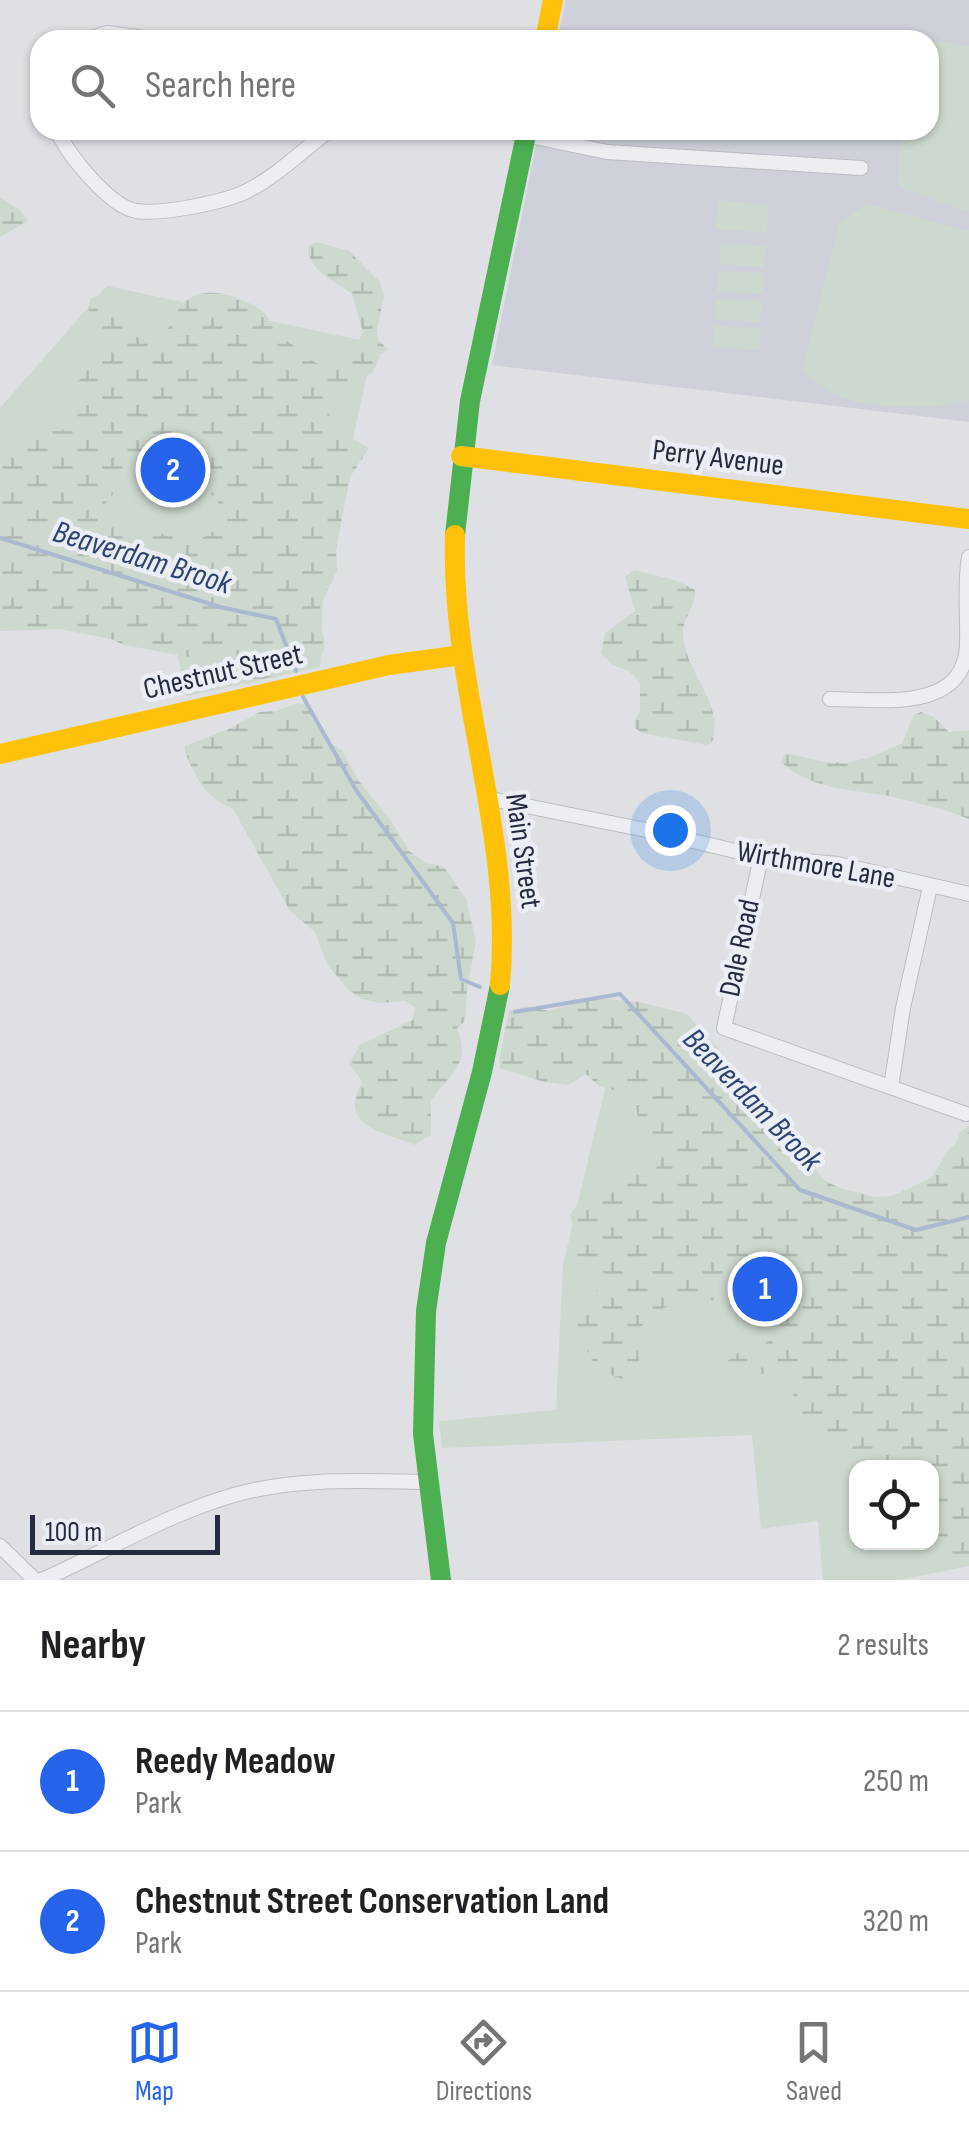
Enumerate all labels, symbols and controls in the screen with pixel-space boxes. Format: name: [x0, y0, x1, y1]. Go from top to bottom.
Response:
search box: [30, 30, 939, 140]
icon: search: [65, 58, 120, 113]
text: Search here: [145, 63, 296, 108]
pin: 2: [140, 432, 206, 508]
street label: Perry Avenue: [650, 432, 786, 484]
water label: Beaverdam Brook: [48, 512, 237, 604]
street label: Chestnut Street: [140, 636, 306, 708]
street label: Main Street: [497, 791, 549, 911]
your location: [645, 805, 696, 856]
street label: Wirthmore Lane: [734, 833, 898, 897]
street label: Dale Road: [712, 896, 768, 1000]
water label: Beaverdam Brook: [674, 1020, 831, 1180]
pin: 1: [732, 1252, 798, 1326]
map controls: [849, 1460, 939, 1550]
button: locate: [849, 1460, 939, 1550]
scale bar: [30, 1510, 220, 1554]
text: 100 m: [45, 1516, 102, 1549]
text: Nearby: [40, 1620, 146, 1671]
text: 2 results: [837, 1626, 929, 1665]
text: Reedy Meadow: [135, 1739, 336, 1784]
text: 1: [66, 1762, 79, 1801]
text: 250 m: [863, 1762, 929, 1801]
text: Park: [135, 1784, 182, 1823]
text: Chestnut Street Conservation Land: [135, 1879, 609, 1924]
text: 2: [65, 1902, 80, 1941]
text: 320 m: [862, 1902, 929, 1941]
text: Park: [135, 1924, 182, 1963]
tab: Map: [127, 2015, 182, 2108]
tab: Directions: [436, 2015, 532, 2108]
tab: Saved: [786, 2015, 842, 2108]

